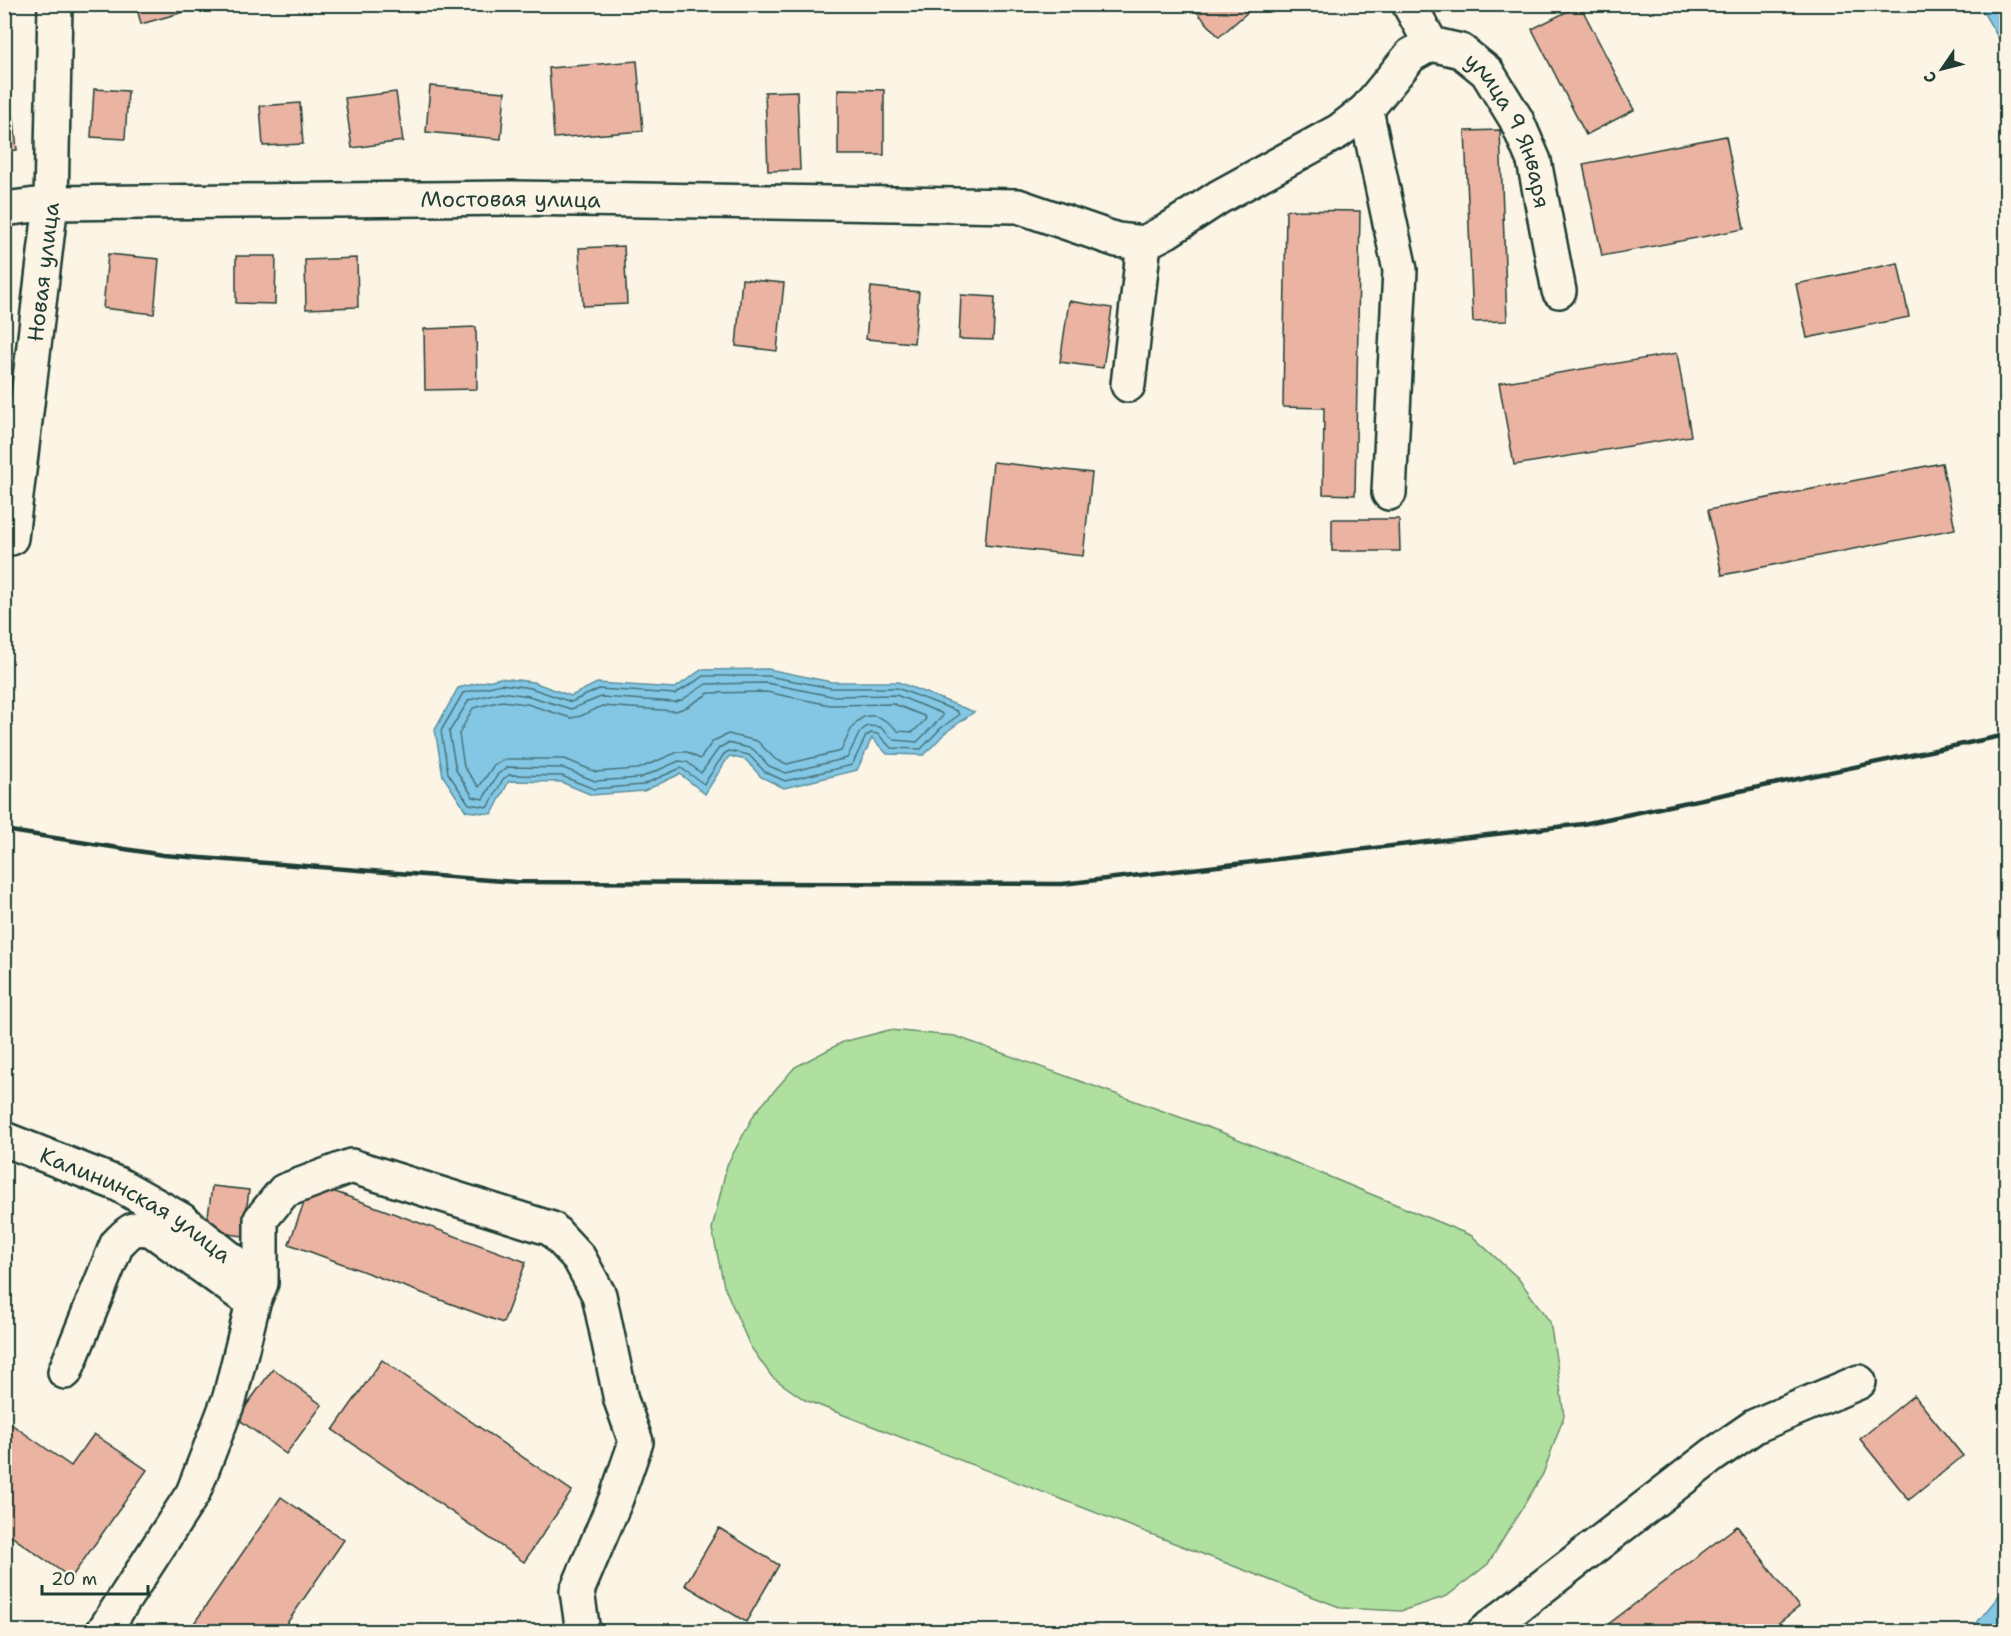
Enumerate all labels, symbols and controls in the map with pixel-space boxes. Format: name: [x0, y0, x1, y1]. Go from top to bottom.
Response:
north arrow: [1912, 39, 1972, 99]
street label: улица 9 Января: [1459, 45, 1557, 211]
text: С: [1919, 67, 1942, 87]
street label: Мостовая улица: [420, 183, 601, 214]
street label: Новая улица: [20, 200, 66, 343]
street label: Калининская улица: [36, 1140, 238, 1269]
scale bar: [42, 1558, 148, 1596]
text: 20 m: [51, 1567, 97, 1591]

